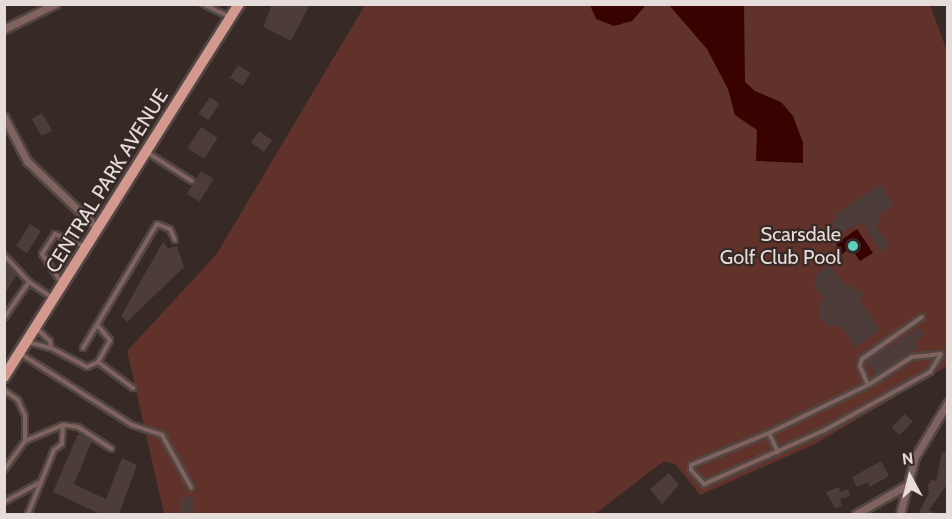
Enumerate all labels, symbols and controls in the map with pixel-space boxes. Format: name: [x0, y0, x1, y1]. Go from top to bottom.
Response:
street label: CENTRAL PARK AVENUE: [41, 85, 173, 277]
place label: Scarsdale Golf Club Pool: [720, 222, 841, 269]
marker: Scarsdale Golf Club Pool: [846, 239, 860, 253]
north arrow: [880, 447, 940, 507]
text: N: [901, 449, 915, 469]

